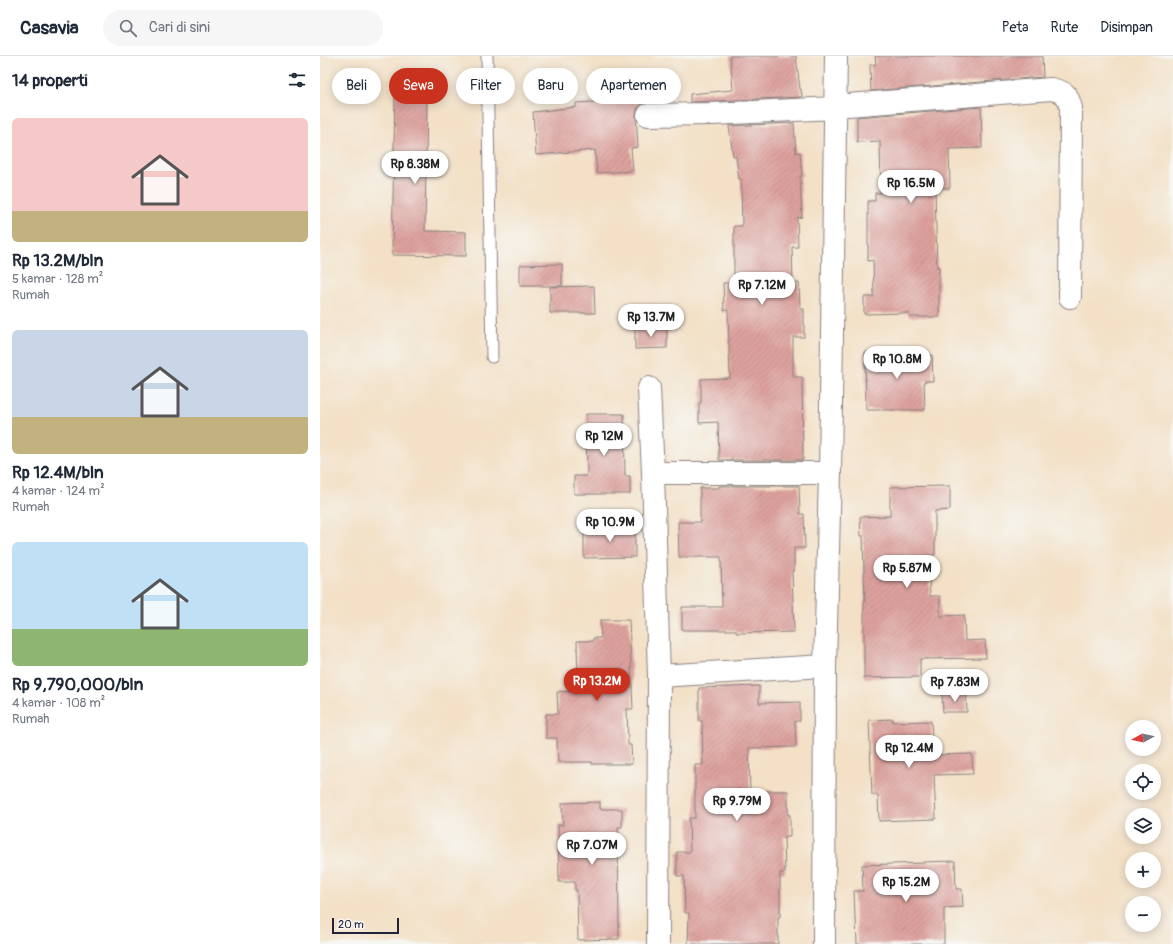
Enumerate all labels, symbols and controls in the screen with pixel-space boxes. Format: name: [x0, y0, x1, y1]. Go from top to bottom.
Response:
search box: [103, 10, 383, 46]
text: Casavia: [20, 16, 79, 40]
icon: search: [117, 17, 139, 39]
text: Cari di sini: [149, 18, 210, 37]
text: Peta: [1002, 19, 1029, 36]
text: Rute: [1051, 19, 1078, 36]
text: Disimpan: [1100, 19, 1153, 36]
chip: Beli: [332, 68, 381, 104]
chip: Sewa: [389, 68, 448, 104]
chip: Filter: [456, 68, 515, 104]
chip: Baru: [523, 68, 578, 104]
chip: Apartemen: [586, 68, 681, 104]
icon: filters: [286, 69, 308, 91]
text: 14 properti: [12, 70, 88, 91]
icon: home: [124, 144, 196, 216]
pin: Rp 8.38M: [374, 151, 456, 185]
text: Rp 8.38M: [390, 156, 440, 172]
pin: Rp 16.5M: [870, 170, 952, 204]
text: Rp 16.5M: [887, 175, 935, 191]
text: Rp 13.2M/bln: [12, 250, 103, 271]
text: 5 kamar · 128 m²: [12, 271, 103, 287]
pin: Rp 7.12M: [721, 272, 803, 306]
text: Rp 7.12M: [738, 277, 786, 293]
text: Rumah: [12, 287, 49, 303]
pin: Rp 13.7M: [610, 304, 692, 338]
text: Rp 13.7M: [627, 309, 675, 325]
pin: Rp 10.8M: [856, 346, 938, 380]
text: Rp 10.8M: [872, 351, 922, 367]
icon: home: [124, 356, 196, 428]
pin: Rp 12M: [571, 423, 637, 457]
text: Rp 12M: [585, 428, 623, 444]
text: Rp 12.4M/bln: [12, 462, 104, 483]
text: 4 kamar · 124 m²: [12, 483, 105, 499]
text: Rumah: [12, 499, 49, 515]
pin: Rp 10.9M: [569, 509, 651, 543]
text: Rp 10.9M: [585, 514, 635, 530]
pin: Rp 5.87M: [866, 555, 948, 589]
text: Rp 5.87M: [882, 560, 932, 576]
icon: home: [124, 568, 196, 640]
pin: Rp 13.2M: [556, 668, 638, 702]
pin: Rp 7.83M: [914, 669, 996, 703]
text: Rp 13.2M: [573, 673, 621, 689]
text: Rp 9,790,000/bln: [12, 674, 143, 695]
text: Rp 7.83M: [930, 674, 980, 690]
text: 4 kamar · 108 m²: [12, 695, 105, 711]
text: Rumah: [12, 711, 49, 727]
north arrow: [1125, 720, 1161, 756]
map controls: [1125, 720, 1161, 932]
pin: Rp 12.4M: [868, 735, 950, 769]
text: Rp 12.4M: [885, 740, 933, 756]
button: locate: [1125, 764, 1161, 800]
pin: Rp 9.79M: [696, 788, 778, 822]
text: Rp 9.79M: [713, 793, 761, 809]
button: layers: [1125, 808, 1161, 844]
pin: Rp 7.07M: [551, 832, 633, 866]
text: Rp 7.07M: [566, 837, 618, 853]
button: +: [1125, 852, 1161, 888]
pin: Rp 15.2M: [865, 869, 947, 903]
text: Rp 15.2M: [882, 874, 930, 890]
button: −: [1125, 896, 1161, 932]
scale bar: [332, 916, 399, 935]
text: 20 m: [338, 918, 364, 931]

